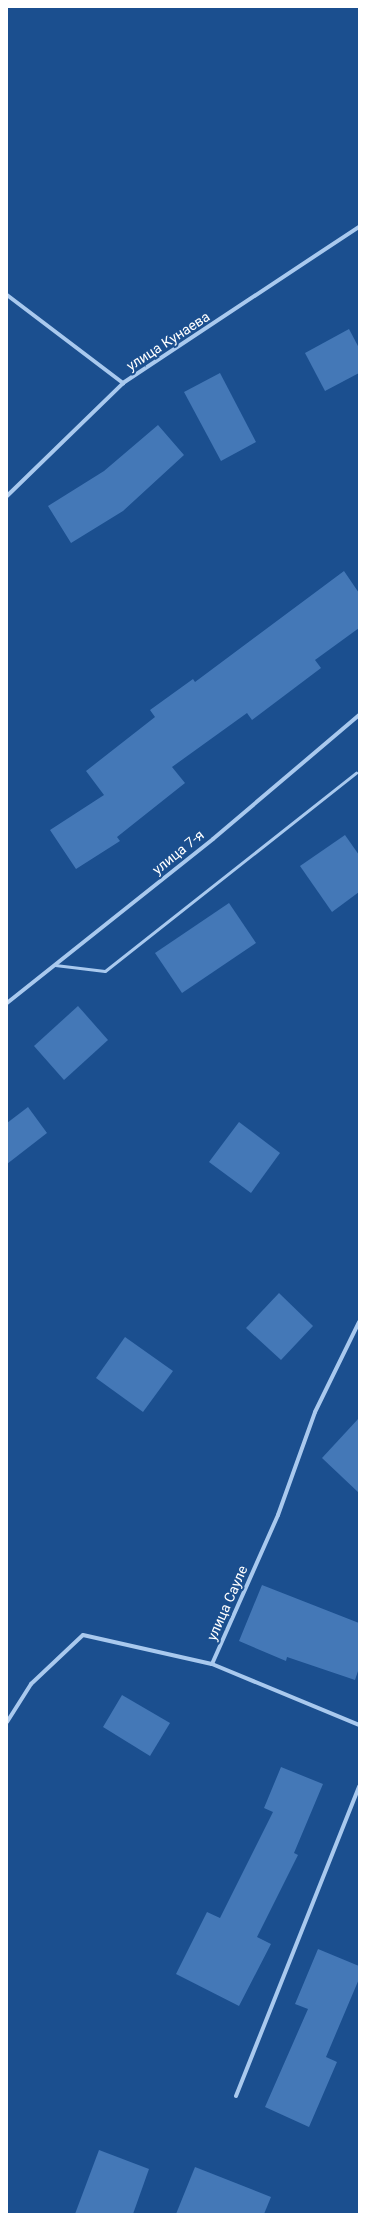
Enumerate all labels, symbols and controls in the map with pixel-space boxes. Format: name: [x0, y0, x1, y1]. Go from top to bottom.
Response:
street label: улица Кунаева: [123, 308, 213, 374]
street label: улица 7-я: [149, 826, 207, 878]
street label: улица Сауле: [203, 1563, 251, 1643]

